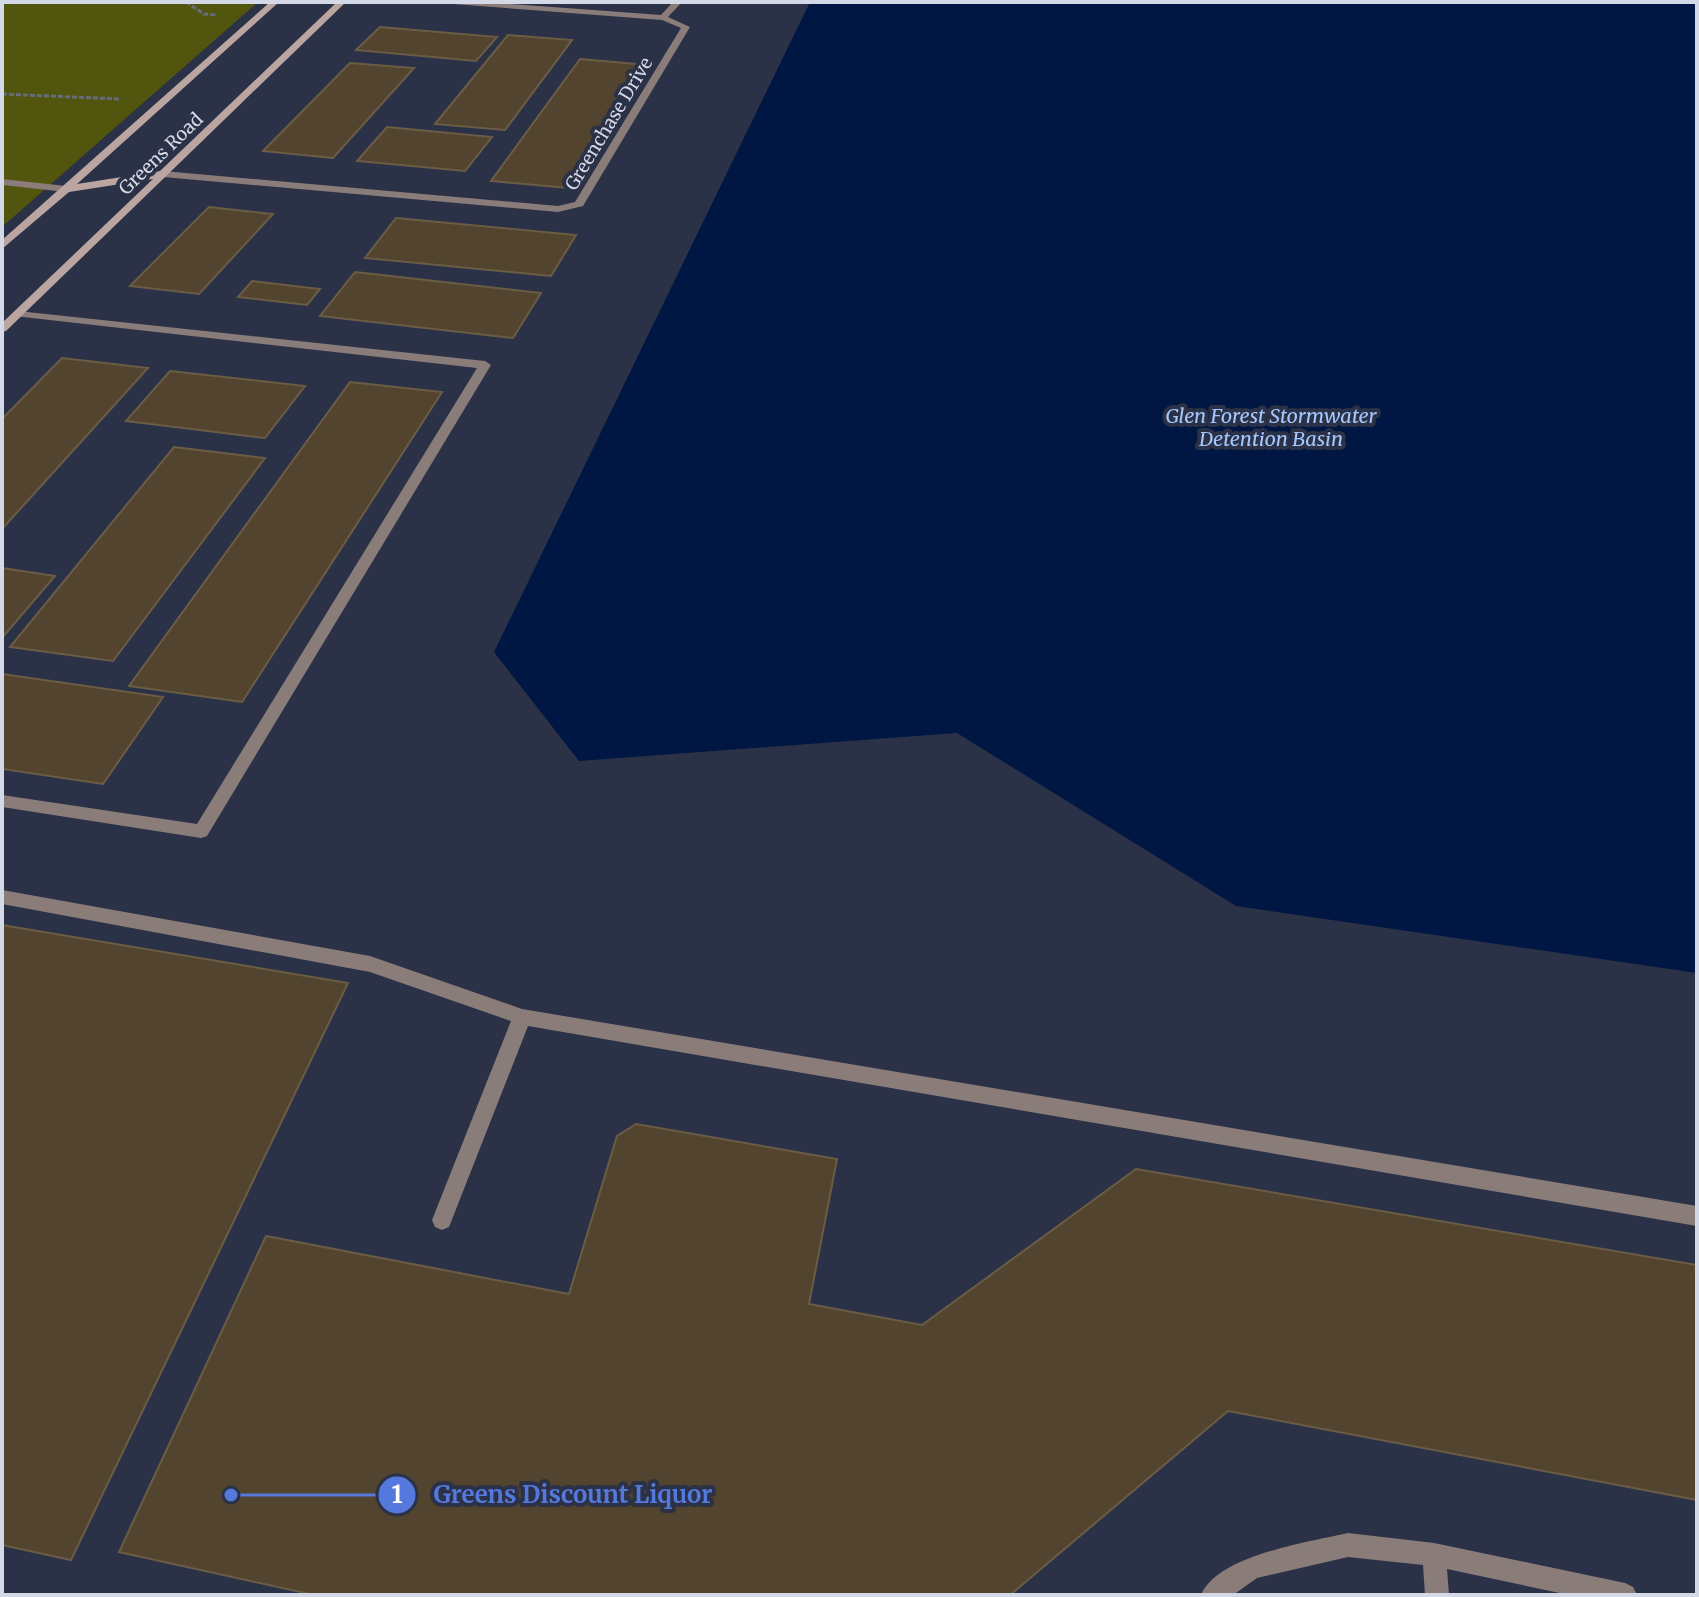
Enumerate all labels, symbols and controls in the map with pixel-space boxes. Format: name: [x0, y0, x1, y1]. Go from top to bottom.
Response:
street label: Greenchase Drive: [560, 53, 657, 194]
street label: Greens Road: [114, 108, 208, 200]
water label: Glen Forest Stormwater Detention Basin: [1165, 403, 1377, 451]
callout: Greens Discount Liquor: [377, 1471, 728, 1519]
text: 1: [391, 1479, 403, 1510]
text: Greens Discount Liquor: [433, 1479, 713, 1510]

